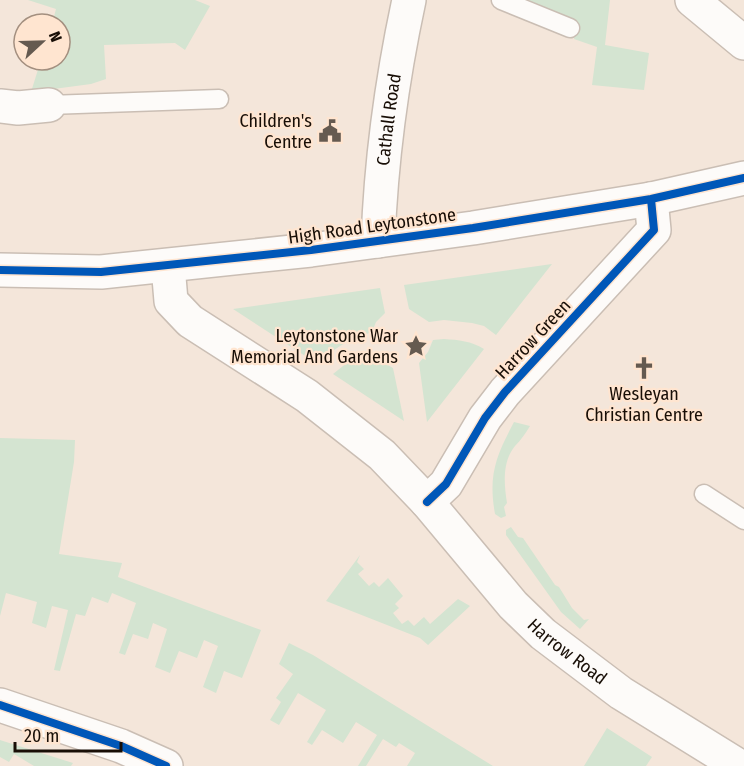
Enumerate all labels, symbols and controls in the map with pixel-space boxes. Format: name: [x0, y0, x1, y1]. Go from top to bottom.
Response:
north arrow: [12, 12, 72, 72]
text: N: [45, 29, 66, 45]
street label: Cathall Road: [372, 72, 406, 167]
place label: Children's Centre: [240, 110, 312, 153]
public building icon: Children's Centre: [317, 118, 343, 144]
street label: High Road Leytonstone: [287, 203, 457, 249]
street label: Harrow Green: [491, 295, 575, 383]
place label: Leytonstone War Memorial And Gardens: [231, 325, 399, 368]
place icon: Leytonstone War Memorial And Gardens: [403, 333, 429, 359]
church icon: Wesleyan Christian Centre: [631, 355, 657, 381]
place label: Wesleyan Christian Centre: [585, 383, 703, 426]
street label: Harrow Road: [523, 614, 611, 689]
scale bar: [15, 715, 122, 753]
text: 20 m: [24, 725, 59, 747]

